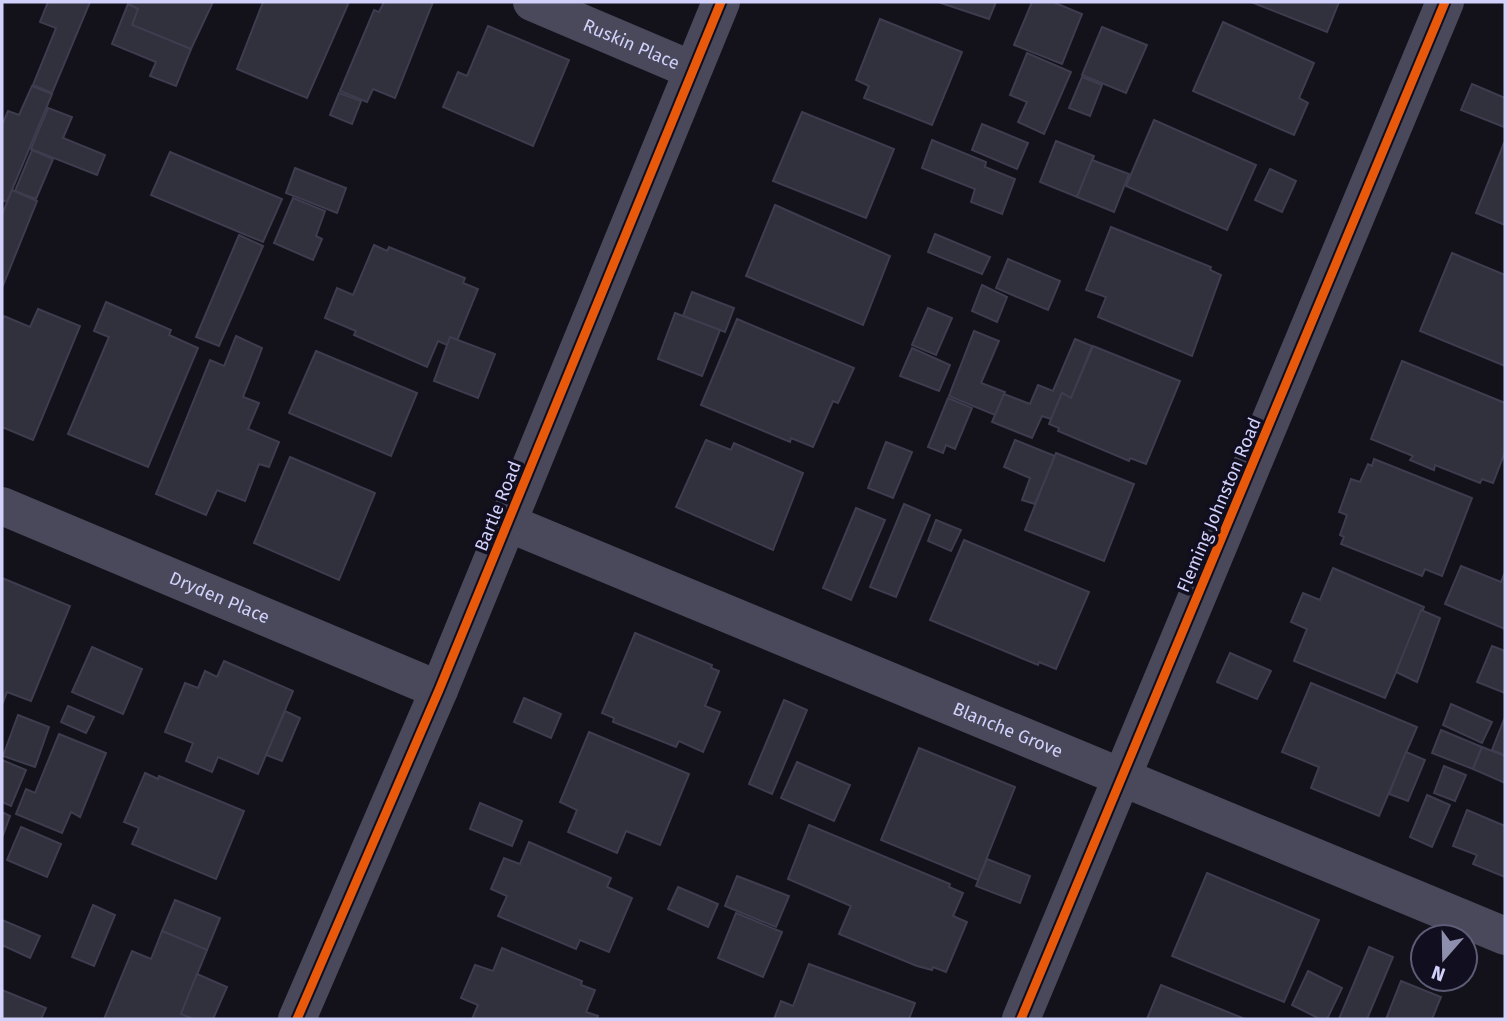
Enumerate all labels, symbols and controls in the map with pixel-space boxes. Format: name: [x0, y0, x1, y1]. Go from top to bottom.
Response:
street label: Ruskin Place: [580, 14, 683, 74]
street label: Fleming Johnston Road: [1172, 414, 1266, 596]
street label: Bartle Road: [470, 458, 526, 554]
street label: Dryden Place: [166, 567, 273, 628]
street label: Blanche Grove: [950, 697, 1066, 763]
north arrow: [1409, 923, 1479, 993]
text: N: [1428, 961, 1448, 986]

